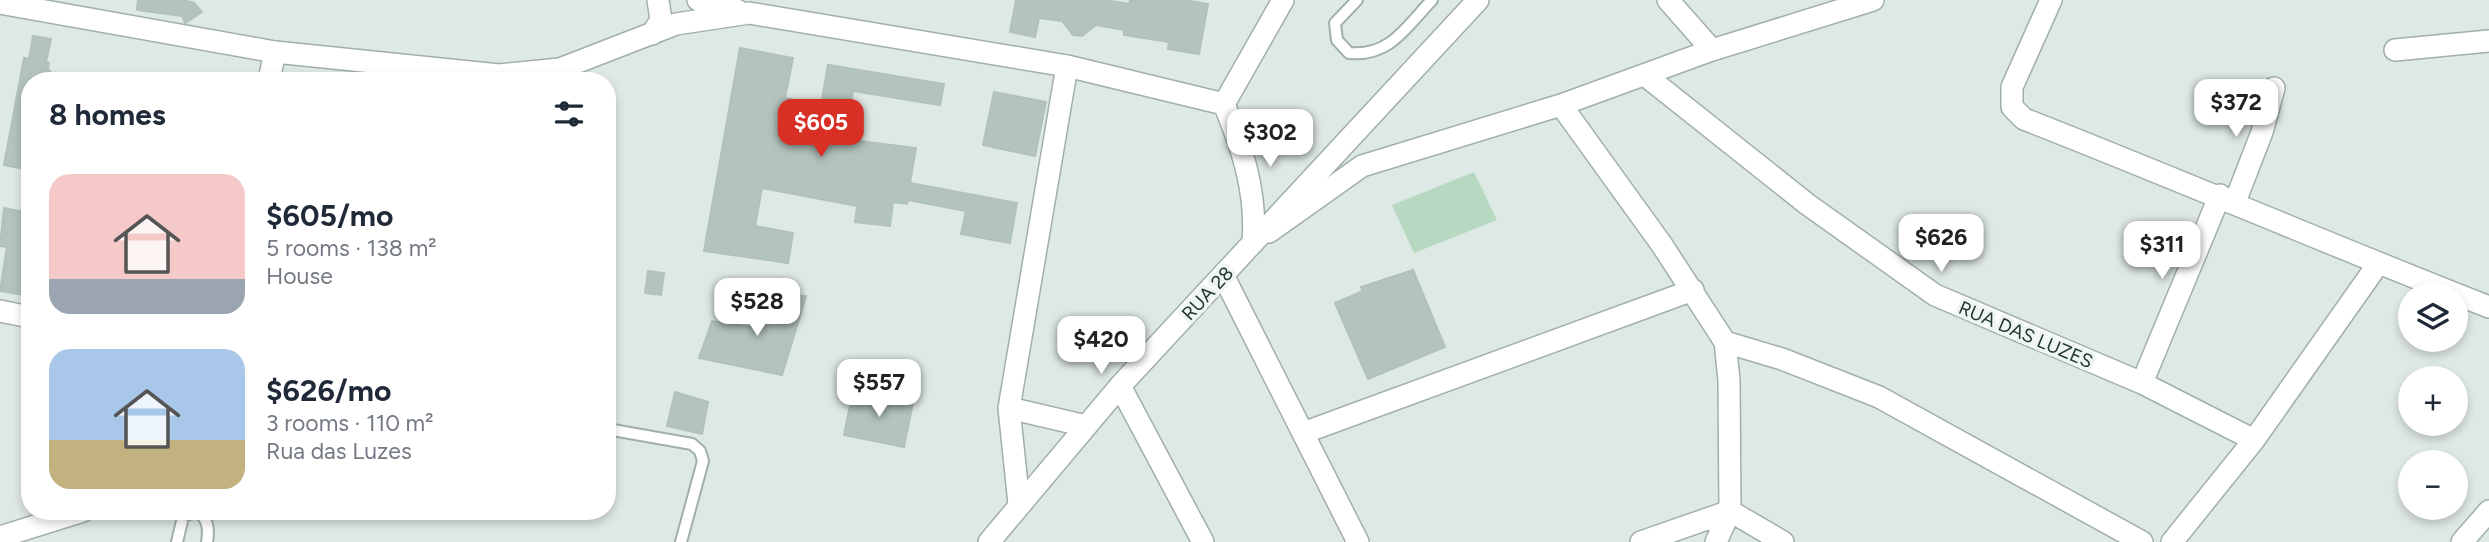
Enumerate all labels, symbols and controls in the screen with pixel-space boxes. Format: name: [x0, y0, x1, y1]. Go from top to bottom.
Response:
pin: $372: [2195, 80, 2277, 139]
text: $372: [2210, 88, 2262, 116]
icon: filters: [550, 95, 588, 133]
text: 8 homes: [49, 96, 166, 133]
pin: $605: [780, 100, 862, 159]
text: $605: [794, 108, 848, 136]
pin: $302: [1229, 110, 1311, 169]
text: $302: [1243, 118, 1297, 146]
text: $605/mo: [266, 197, 393, 234]
icon: home: [105, 202, 189, 286]
pin: $626: [1900, 215, 1982, 274]
pin: $311: [2121, 222, 2203, 281]
text: $626: [1915, 223, 1967, 251]
text: $311: [2140, 230, 2184, 258]
text: 5 rooms · 138 m²: [266, 234, 437, 262]
text: House: [266, 262, 333, 290]
street label: RUA 28: [1177, 262, 1238, 325]
pin: $528: [716, 278, 798, 338]
map controls: [2398, 282, 2468, 520]
button: layers: [2398, 282, 2468, 352]
text: $528: [730, 287, 784, 315]
street label: RUA DAS LUZES: [1955, 296, 2096, 373]
pin: $420: [1060, 316, 1142, 376]
text: $420: [1073, 325, 1129, 353]
pin: $557: [838, 360, 920, 419]
button: +: [2398, 366, 2468, 436]
text: $557: [853, 368, 905, 396]
text: $626/mo: [266, 372, 391, 409]
icon: home: [105, 377, 189, 461]
text: 3 rooms · 110 m²: [266, 409, 433, 437]
text: Rua das Luzes: [266, 437, 412, 465]
button: −: [2398, 450, 2468, 520]

